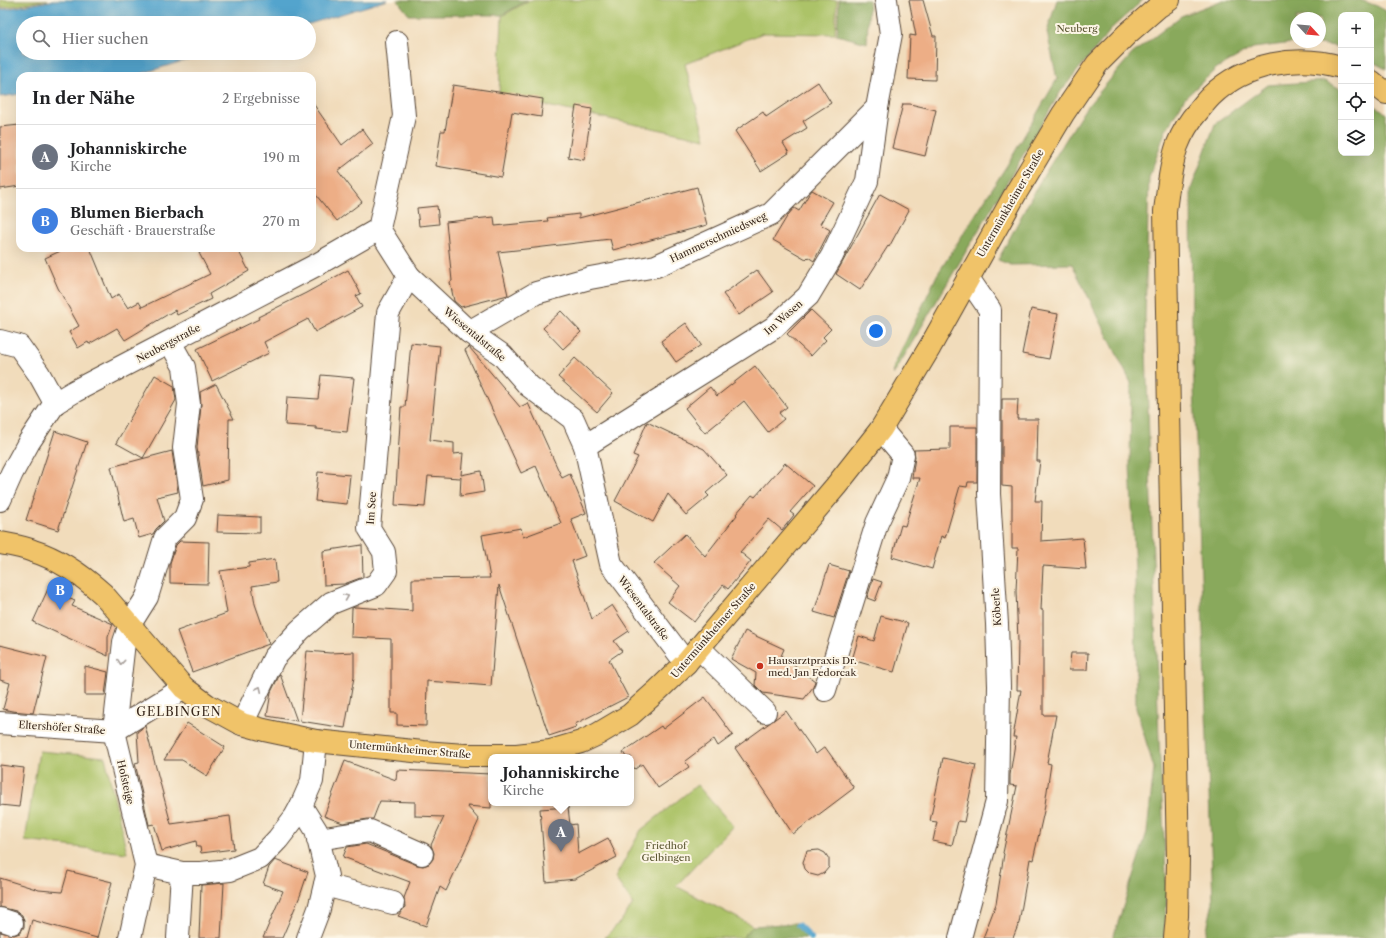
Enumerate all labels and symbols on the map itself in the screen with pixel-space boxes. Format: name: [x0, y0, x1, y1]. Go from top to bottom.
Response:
north arrow: [1290, 12, 1326, 48]
park label: Neuberg: [1057, 22, 1098, 35]
street label: Untermünkheimer Straße: [974, 147, 1047, 260]
street label: Hammerschmiedsweg: [668, 209, 769, 266]
street label: Im Wasen: [761, 297, 806, 338]
street label: Wiesentalstraße: [440, 304, 509, 364]
street label: Neubergstraße: [134, 321, 203, 366]
your location: [866, 321, 886, 341]
street label: Im See: [364, 491, 379, 525]
street label: Wiesentalstraße: [615, 573, 672, 643]
pin: B: [47, 577, 73, 610]
street label: Untermünkheimer Straße: [668, 580, 759, 681]
street label: Köberle: [989, 587, 1004, 626]
one-way arrow: [343, 594, 350, 602]
place label: Hausarztpraxis Dr. med. Jan Fedorcak: [768, 654, 857, 679]
one-way arrow: [117, 659, 126, 665]
marker: Hausarztpraxis Dr. med. Jan Fedorcak: [755, 661, 765, 671]
one-way arrow: [254, 686, 262, 693]
district label: GELBINGEN: [136, 704, 222, 719]
street label: Eltershöfer Straße: [18, 718, 106, 737]
street label: Untermünkheimer Straße: [348, 738, 472, 761]
street label: Hofsteige: [114, 759, 137, 806]
pin: A: [548, 819, 574, 852]
park label: Friedhof Gelbingen: [641, 839, 691, 864]

